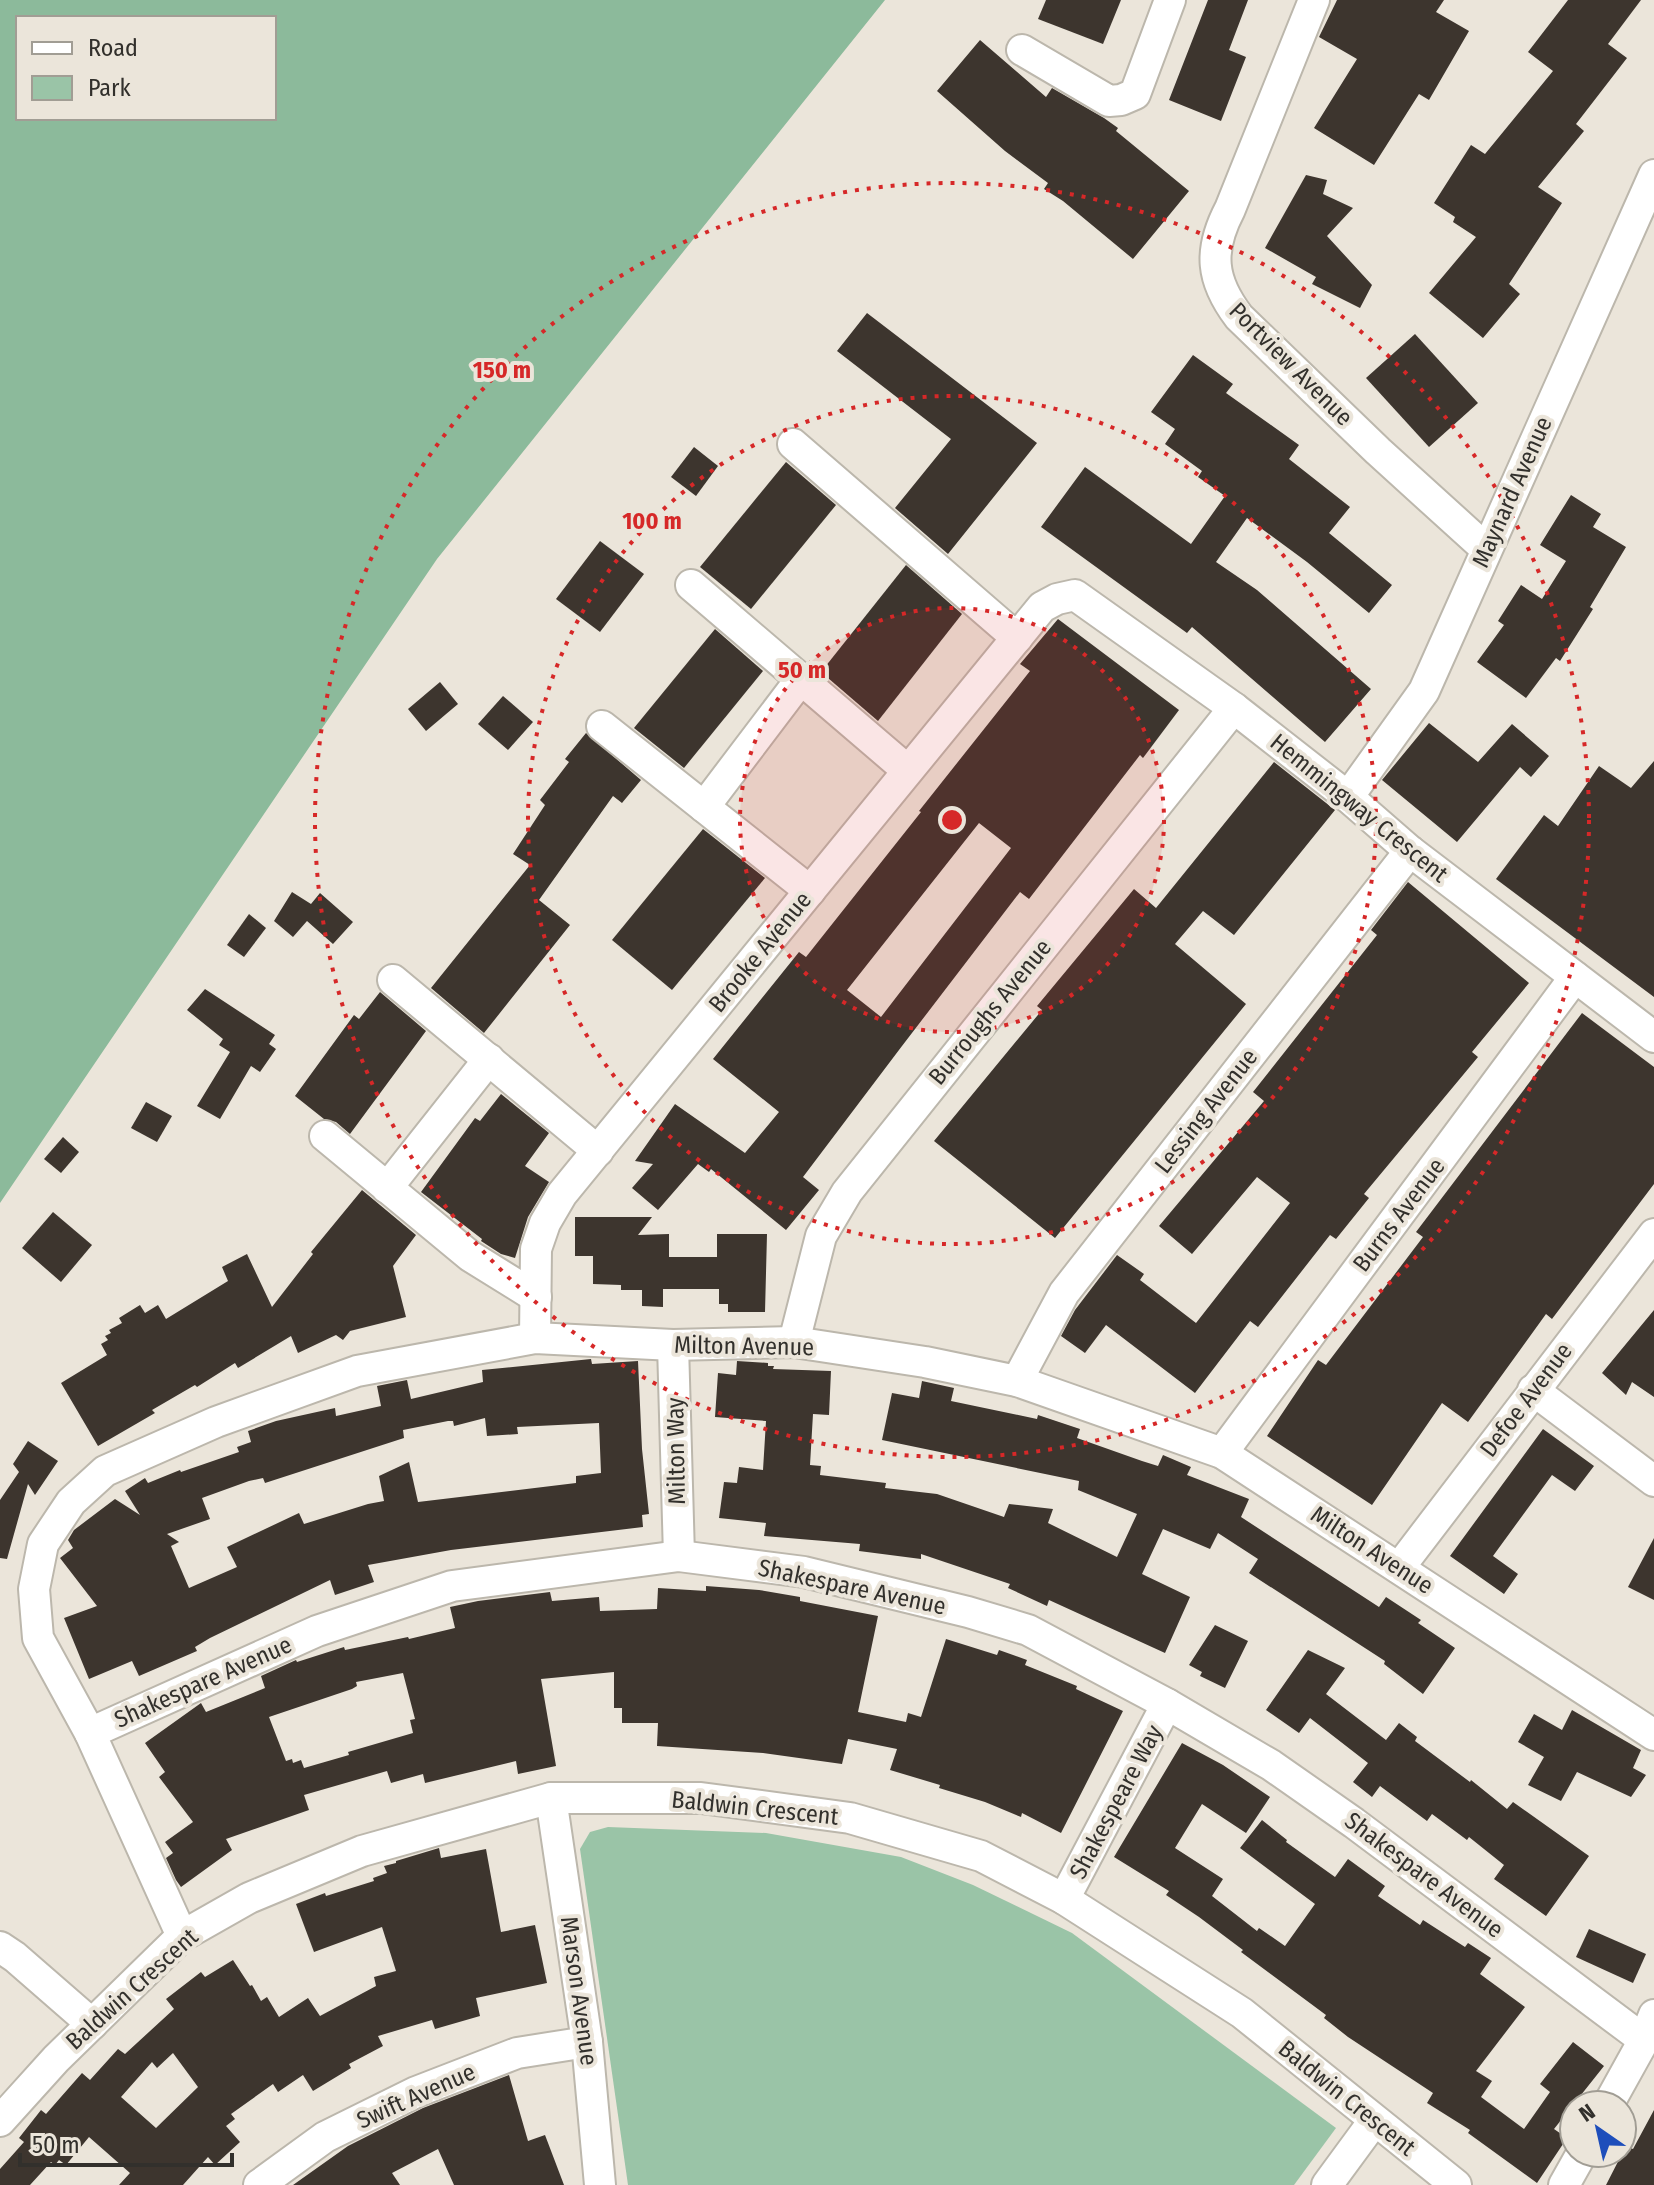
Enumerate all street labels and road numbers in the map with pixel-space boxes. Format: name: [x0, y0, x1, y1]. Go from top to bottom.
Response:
street label: Portview Avenue: [1224, 297, 1358, 431]
street label: Maynard Avenue: [1466, 412, 1558, 572]
street label: Hemmingway Crescent: [1265, 728, 1454, 888]
street label: Brooke Avenue: [703, 886, 817, 1018]
street label: Burroughs Avenue: [923, 934, 1057, 1090]
street label: Lessing Avenue: [1149, 1043, 1263, 1179]
street label: Burns Avenue: [1347, 1153, 1451, 1277]
street label: Milton Avenue: [674, 1331, 814, 1361]
street label: Defoe Avenue: [1474, 1338, 1578, 1462]
street label: Milton Way: [661, 1397, 691, 1505]
street label: Milton Avenue: [1306, 1500, 1438, 1600]
street label: Shakespare Avenue: [756, 1553, 948, 1621]
street label: Shakespare Avenue: [110, 1630, 296, 1734]
street label: Shakespeare Way: [1064, 1720, 1168, 1884]
street label: Baldwin Crescent: [670, 1785, 840, 1831]
street label: Shakespare Avenue: [1339, 1806, 1509, 1944]
street label: Marson Avenue: [555, 1915, 603, 2067]
street label: Baldwin Crescent: [60, 1922, 204, 2055]
street label: Baldwin Crescent: [1273, 2034, 1421, 2162]
street label: Swift Avenue: [352, 2057, 480, 2135]

